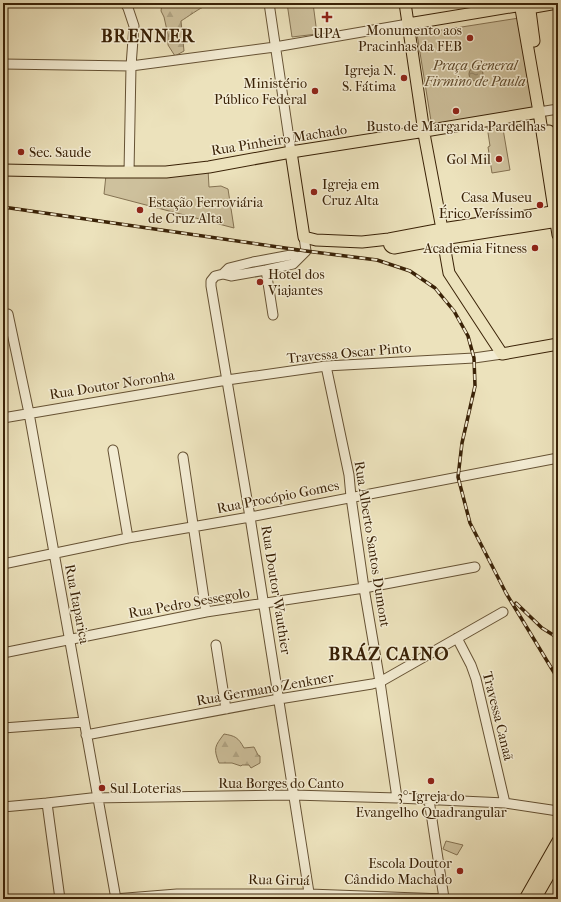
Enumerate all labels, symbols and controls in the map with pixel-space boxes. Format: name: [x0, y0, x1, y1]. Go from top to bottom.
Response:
marker: UPA: [321, 11, 333, 23]
place label: Monumento aos Pracinhas da FEB: [358, 22, 462, 55]
place label: UPA: [313, 25, 342, 42]
district label: BRENNER: [101, 26, 195, 47]
marker: Monumento aos Pracinhas da FEB: [465, 33, 475, 43]
park label: Praça General Firmino de Paula: [424, 57, 525, 90]
place label: Igreja N. S. Fátima: [342, 62, 397, 95]
marker: Igreja N. S. Fátima: [399, 73, 409, 83]
place label: Ministério Público Federal: [214, 75, 307, 108]
marker: Ministério Público Federal: [310, 86, 320, 96]
marker: Busto de Margarida Pardelhas: [451, 106, 461, 116]
place label: Busto de Margarida Pardelhas: [366, 118, 546, 135]
street label: Rua Pinheiro Machado: [210, 121, 348, 159]
place label: Sec. Saude: [29, 144, 91, 161]
marker: Sec. Saude: [16, 147, 26, 157]
place label: Gol Mil: [446, 151, 491, 168]
marker: Gol Mil: [494, 154, 504, 164]
place label: Igreja em Cruz Alta: [322, 176, 380, 209]
marker: Igreja em Cruz Alta: [309, 187, 319, 197]
place label: Casa Museu Érico Veríssimo: [439, 189, 532, 222]
place label: Estação Ferroviária de Cruz Alta: [148, 194, 264, 227]
marker: Casa Museu Érico Veríssimo: [535, 200, 545, 210]
marker: Estação Ferroviária de Cruz Alta: [135, 205, 145, 215]
place label: Academia Fitness: [423, 240, 527, 257]
marker: Academia Fitness: [530, 243, 540, 253]
place label: Hotel dos Viajantes: [267, 266, 325, 299]
marker: Hotel dos Viajantes: [255, 277, 265, 287]
street label: Travessa Oscar Pinto: [286, 339, 412, 367]
street label: Rua Doutor Noronha: [48, 367, 176, 403]
street label: Rua Alberto Santos Dumont: [350, 460, 394, 628]
street label: Rua Procópio Gomes: [215, 477, 341, 517]
street label: Rua Doutor Wauthier: [257, 524, 295, 656]
street label: Rua Itaparica: [61, 563, 93, 646]
street label: Rua Pedro Sessegolo: [127, 584, 251, 622]
district label: BRÁZ CAINO: [329, 642, 449, 665]
street label: Rua Germano Zenkner: [195, 669, 335, 709]
street label: Travessa Canaã: [479, 670, 517, 763]
street label: Rua Borges do Canto: [218, 775, 344, 792]
marker: 3° Igreja do Evangelho Quadrangular: [426, 776, 436, 786]
place label: Sul Loterias: [110, 780, 181, 797]
marker: Sul Loterias: [97, 783, 107, 793]
place label: 3° Igreja do Evangelho Quadrangular: [355, 788, 507, 821]
place label: Escola Doutor Cândido Machado: [344, 855, 452, 888]
marker: Escola Doutor Cândido Machado: [455, 866, 465, 876]
street label: Rua Giruá: [248, 871, 311, 889]

